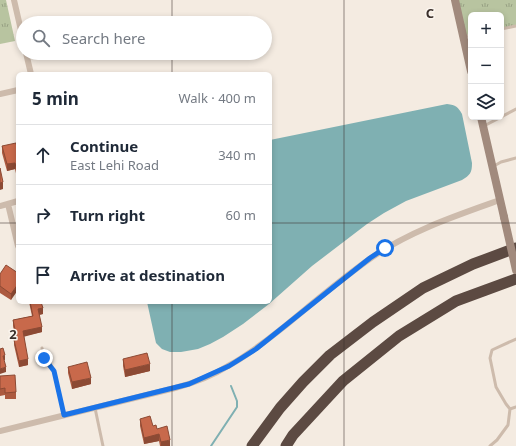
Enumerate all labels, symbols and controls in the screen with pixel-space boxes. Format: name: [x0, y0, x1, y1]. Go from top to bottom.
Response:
text: C: [426, 4, 434, 22]
map controls: [468, 12, 504, 120]
button: +: [468, 12, 504, 48]
search box: [16, 16, 272, 60]
icon: search: [30, 27, 52, 49]
text: Search here: [62, 28, 145, 48]
button: −: [468, 48, 504, 84]
button: layers: [468, 84, 504, 120]
text: 5 min: [32, 87, 79, 110]
text: Walk · 400 m: [178, 89, 256, 107]
text: Continue: [70, 136, 138, 156]
icon: ahead: [32, 144, 54, 166]
text: 340 m: [218, 146, 256, 164]
text: East Lehi Road: [70, 156, 159, 174]
icon: right: [32, 204, 54, 226]
text: Turn right: [70, 205, 145, 225]
text: 60 m: [226, 206, 256, 224]
route start: [376, 239, 394, 257]
icon: arrive: [32, 264, 54, 286]
text: Arrive at destination: [70, 265, 225, 285]
text: 2: [9, 325, 17, 343]
route end: [35, 349, 53, 367]

